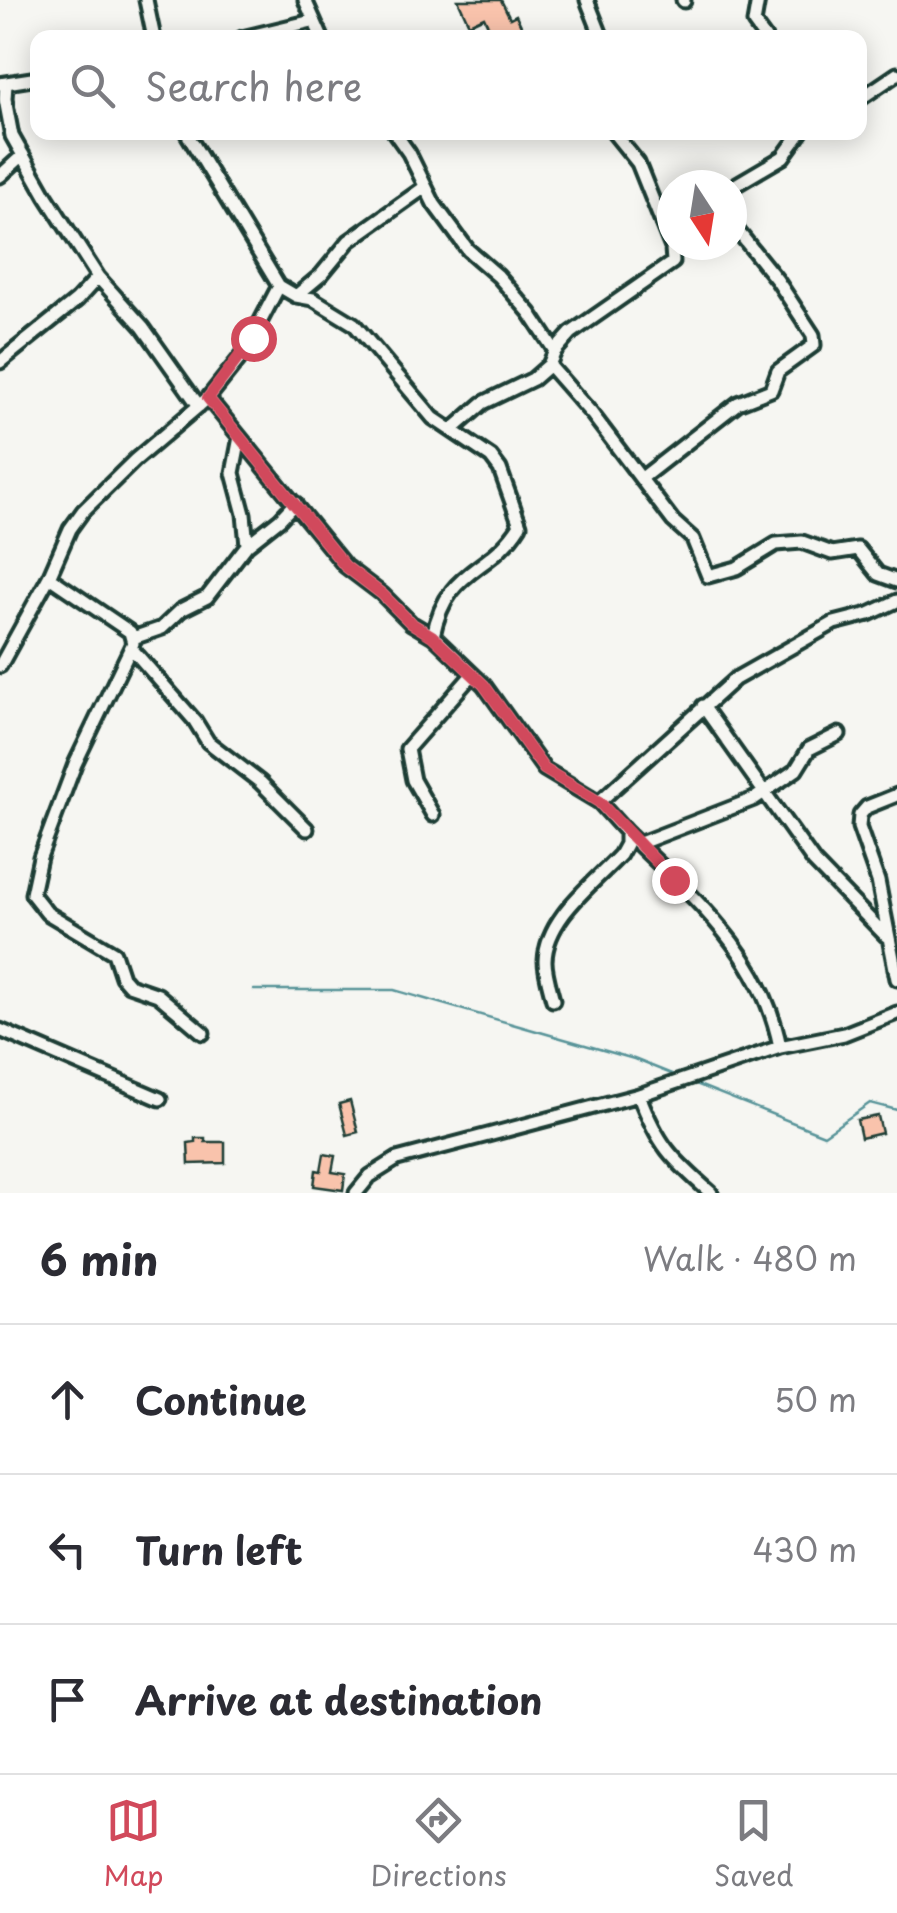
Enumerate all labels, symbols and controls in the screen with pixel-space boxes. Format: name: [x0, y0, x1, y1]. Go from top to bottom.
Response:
search box: [30, 30, 867, 140]
text: Search here: [145, 57, 362, 114]
icon: search: [65, 58, 120, 113]
north arrow: [657, 170, 747, 260]
route start: [231, 316, 277, 362]
route end: [652, 858, 698, 904]
text: 6 min: [40, 1227, 159, 1290]
text: Walk · 480 m: [643, 1234, 857, 1282]
text: Continue: [135, 1371, 306, 1428]
icon: ahead: [40, 1372, 95, 1427]
text: 50 m: [774, 1375, 857, 1423]
text: Turn left: [135, 1521, 303, 1578]
icon: left: [40, 1522, 95, 1577]
text: 430 m: [752, 1525, 857, 1573]
text: Arrive at destination: [135, 1671, 543, 1728]
icon: arrive: [40, 1672, 95, 1727]
tab: Map: [104, 1793, 163, 1896]
tab: Directions: [371, 1793, 507, 1896]
tab: Saved: [714, 1793, 793, 1896]

